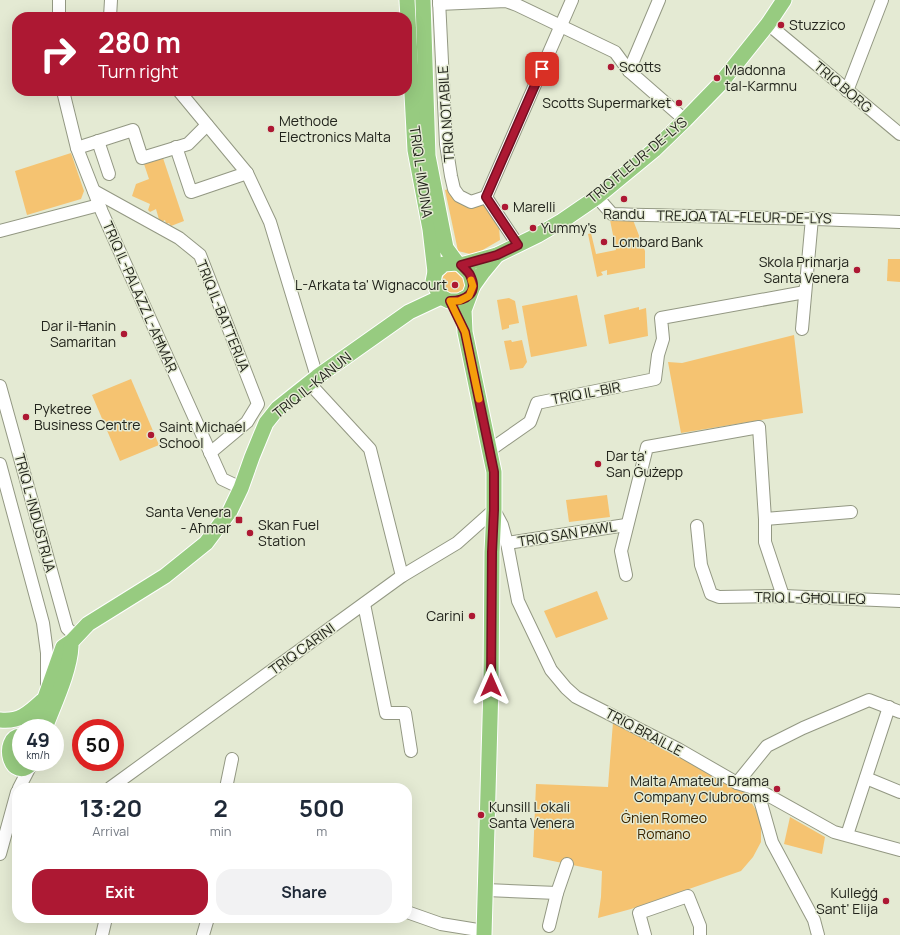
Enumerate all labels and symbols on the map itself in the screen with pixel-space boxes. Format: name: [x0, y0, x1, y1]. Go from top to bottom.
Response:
place label: Stuzzico: [789, 15, 845, 34]
marker: Stuzzico: [776, 20, 786, 30]
pin: [525, 52, 559, 86]
place label: Scotts: [619, 57, 661, 76]
street label: TRIQ BORG: [810, 57, 877, 117]
place label: Madonna tal-Karmnu: [725, 60, 797, 95]
marker: Scotts: [606, 62, 616, 72]
street label: TRIQ NOTABILE: [433, 65, 458, 163]
marker: Madonna tal-Karmnu: [712, 73, 722, 83]
place label: Scotts Supermarket: [542, 93, 671, 112]
marker: Scotts Supermarket: [674, 98, 684, 108]
place label: Methode Electronics Malta: [279, 111, 391, 146]
street label: TRIQ FLEUR-DE-LYS: [583, 112, 691, 207]
marker: Methode Electronics Malta: [266, 124, 276, 134]
street label: TRIQ L-IMDINA: [406, 125, 437, 219]
marker: Randu: [619, 194, 629, 204]
place label: Marelli: [513, 197, 555, 216]
marker: Marelli: [500, 202, 510, 212]
place label: Randu: [603, 204, 645, 223]
street label: TREJQA TAL-FLEUR-DE-LYS: [656, 205, 832, 228]
street label: TRIQ IL-PALAZZ L-AĦMAR: [99, 218, 182, 376]
place label: Yummy's: [541, 218, 597, 237]
marker: Yummy's: [528, 223, 538, 233]
place label: Lombard Bank: [612, 232, 704, 251]
marker: Lombard Bank: [599, 237, 609, 247]
place label: Skola Primarja Santa Venera: [759, 252, 849, 287]
street label: TRIQ IL-BATTERIJA: [192, 257, 255, 375]
marker: Skola Primarja Santa Venera: [852, 265, 862, 275]
place label: L-Arkata ta' Wignacourt: [295, 275, 447, 294]
marker: L-Arkata ta' Wignacourt: [450, 280, 460, 290]
place label: Dar il-Ħanin Samaritan: [41, 316, 116, 351]
marker: Dar il-Ħanin Samaritan: [119, 329, 129, 339]
street label: TRIQ IL-KANUN: [268, 347, 355, 422]
street label: TRIQ IL-BIR: [550, 376, 622, 409]
place label: Pyketree Business Centre: [34, 399, 140, 434]
marker: Pyketree Business Centre: [21, 412, 31, 422]
place label: Saint Michael School: [159, 417, 246, 452]
marker: Saint Michael School: [146, 430, 156, 440]
place label: Dar ta' San Ġużepp: [606, 446, 683, 481]
street label: TRIQ L-INDUSTRIJA: [10, 451, 61, 574]
marker: Dar ta' San Ġużepp: [593, 459, 603, 469]
place label: Santa Venera - Aħmar: [146, 502, 231, 537]
marker: Santa Venera - Aħmar: [234, 515, 244, 525]
place label: Skan Fuel Station: [258, 515, 319, 550]
street label: TRIQ SAN PAWL: [516, 516, 617, 551]
marker: Skan Fuel Station: [245, 528, 255, 538]
street label: TRIQ L-GĦOLLIEQ: [754, 587, 866, 608]
place label: Carini: [426, 606, 464, 625]
marker: Carini: [467, 611, 477, 621]
street label: TRIQ CARINI: [265, 618, 338, 679]
position arrow: [470, 664, 512, 706]
street label: TRIQ BRAILLE: [602, 703, 686, 760]
speed limit sign: 50: [72, 719, 124, 771]
place label: Malta Amateur Drama Company Clubrooms: [630, 771, 769, 806]
marker: Malta Amateur Drama Company Clubrooms: [772, 784, 782, 794]
place label: Kunsill Lokali Santa Venera: [489, 797, 575, 832]
park label: Ġnien Romeo Romano: [621, 808, 707, 843]
marker: Kunsill Lokali Santa Venera: [476, 810, 486, 820]
place label: Kulleġġ Sant' Elija: [816, 883, 878, 918]
marker: Kulleġġ Sant' Elija: [881, 896, 891, 906]

